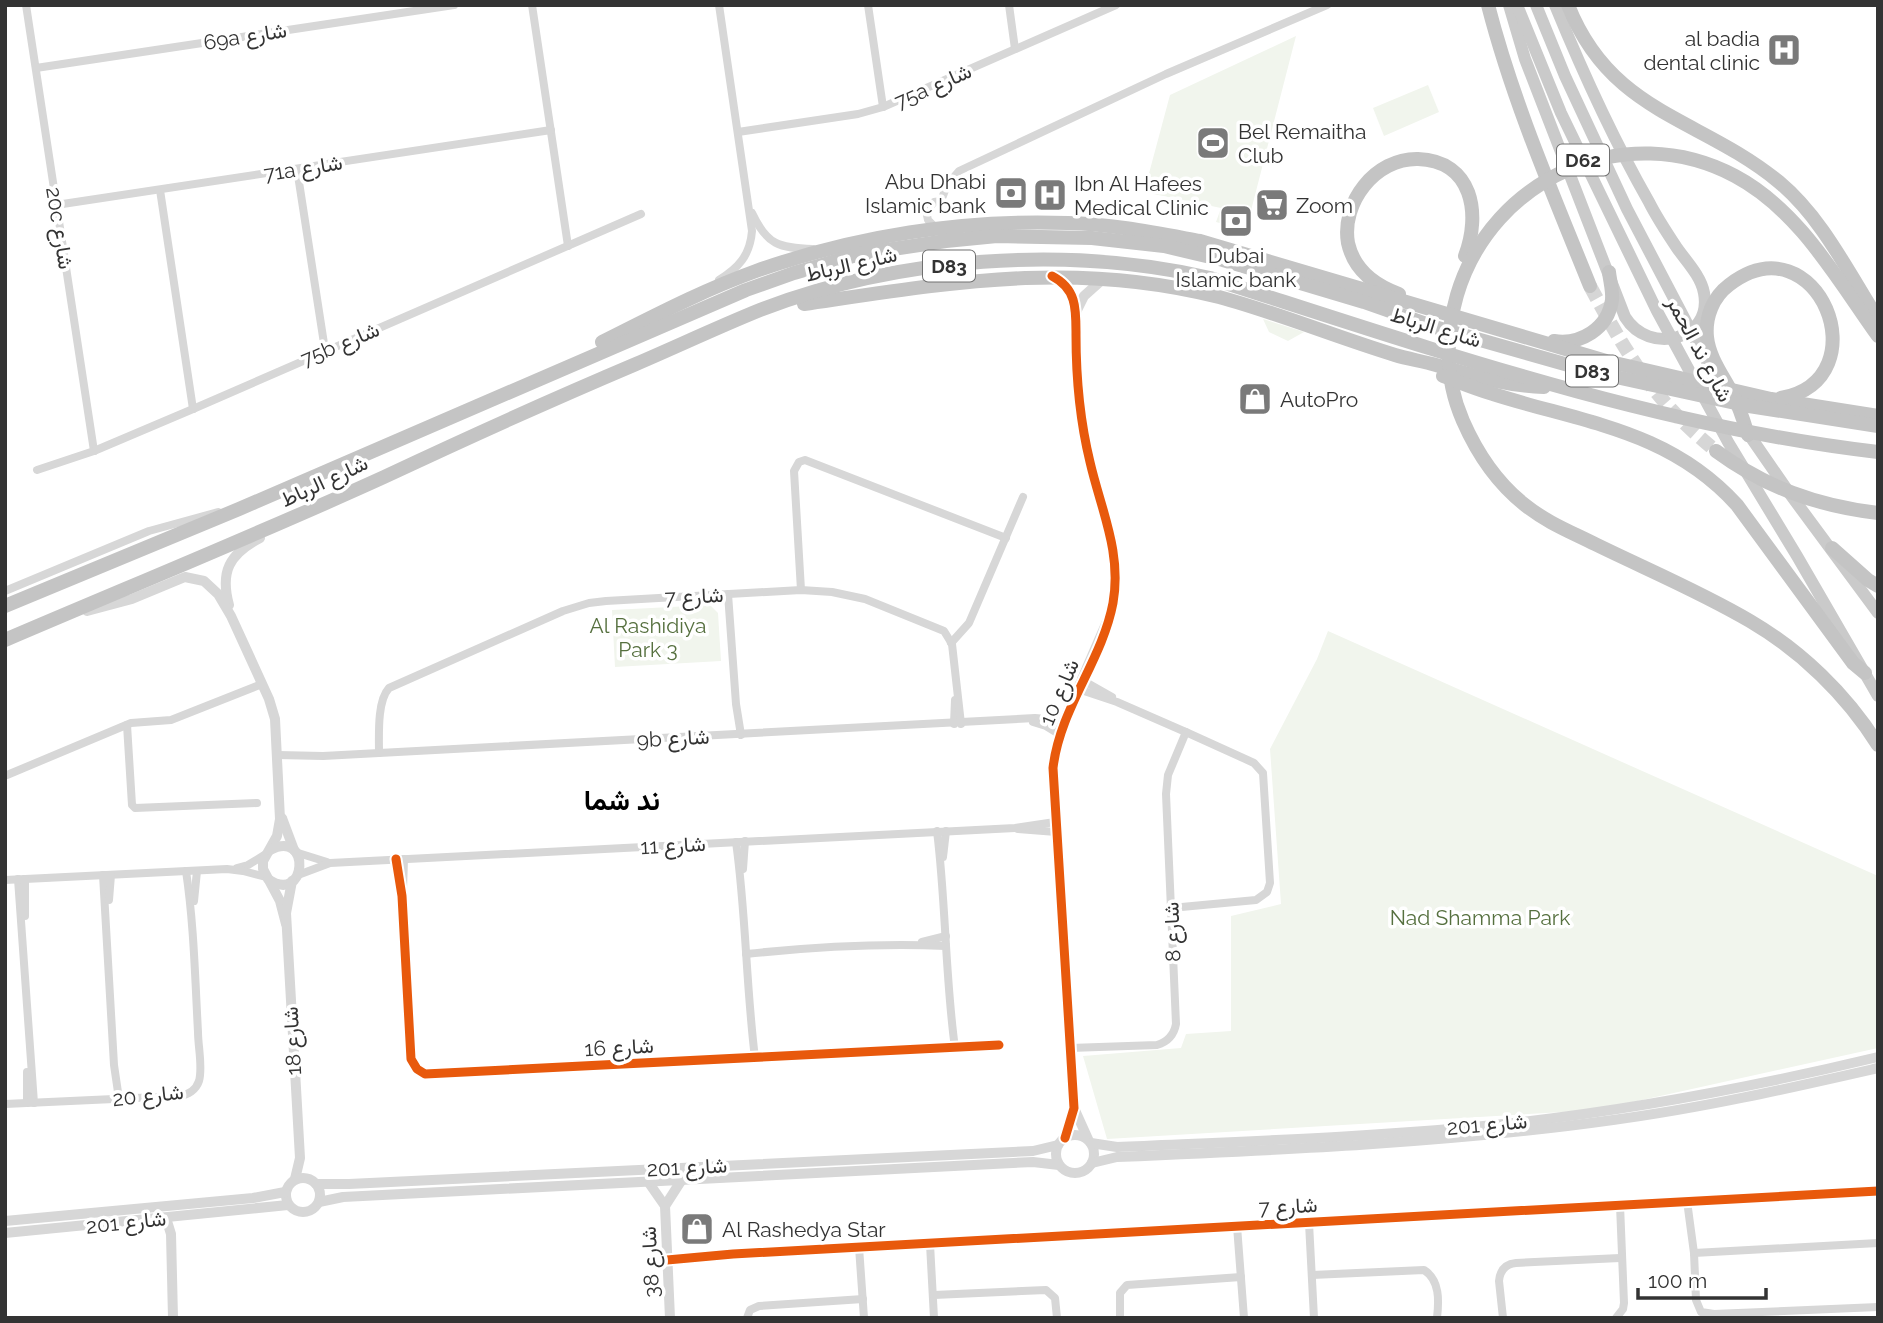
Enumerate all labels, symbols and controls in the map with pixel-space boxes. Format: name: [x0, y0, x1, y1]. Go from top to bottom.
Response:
street label: 69a شارع: [202, 17, 289, 57]
place label: al badia dental clinic: [1643, 26, 1760, 75]
hospital icon: al badia dental clinic: [1765, 31, 1803, 69]
street label: 75a شارع: [891, 58, 976, 116]
place label: Bel Remaitha Club: [1238, 119, 1366, 168]
sports icon: Bel Remaitha Club: [1194, 124, 1232, 162]
road number: D62: [1557, 144, 1609, 176]
street label: 71a شارع: [262, 149, 344, 189]
place label: Abu Dhabi Islamic bank: [865, 169, 986, 218]
place label: Ibn Al Hafees Medical Clinic: [1074, 171, 1209, 220]
bank icon: Abu Dhabi Islamic bank: [992, 174, 1030, 212]
hospital icon: Ibn Al Hafees Medical Clinic: [1031, 176, 1069, 214]
street label: 20c شارع: [39, 185, 79, 271]
supermarket icon: Zoom: [1253, 186, 1291, 224]
place label: Zoom: [1296, 193, 1353, 218]
bank icon: Dubai Islamic bank: [1217, 202, 1255, 240]
street label: شارع الرباط: [803, 241, 900, 289]
place label: Dubai Islamic bank: [1176, 243, 1296, 292]
road number: D83: [923, 250, 975, 282]
street label: شارع ند الحمر: [1660, 291, 1738, 407]
street label: شارع الرباط: [1387, 301, 1484, 355]
street label: 75b شارع: [297, 316, 384, 374]
road number: D83: [1566, 356, 1618, 386]
shop icon: AutoPro: [1236, 380, 1274, 418]
place label: AutoPro: [1280, 387, 1358, 412]
street label: شارع الرباط: [276, 450, 372, 514]
street label: شارع 7: [664, 582, 724, 612]
park label: Al Rashidiya Park 3: [590, 613, 706, 662]
street label: شارع 10: [1034, 655, 1086, 730]
street label: 9b شارع: [636, 724, 710, 754]
district label: ند شما: [584, 784, 660, 817]
street label: شارع 11: [640, 831, 707, 861]
street label: شارع 8: [1158, 901, 1188, 962]
park label: Nad Shamma Park: [1390, 905, 1570, 930]
street label: شارع 18: [278, 1006, 308, 1076]
street label: شارع 16: [584, 1033, 654, 1063]
street label: شارع 20: [111, 1079, 185, 1113]
street label: شارع 201: [1446, 1108, 1528, 1142]
street label: شارع 201: [646, 1152, 728, 1184]
street label: شارع 7: [1258, 1192, 1318, 1222]
street label: شارع 201: [85, 1205, 167, 1241]
shop icon: Al Rashedya Star: [678, 1210, 716, 1248]
place label: Al Rashedya Star: [722, 1217, 886, 1242]
street label: شارع 38: [636, 1226, 666, 1298]
scale bar: [1638, 1256, 1766, 1300]
text: 100 m: [1648, 1268, 1707, 1293]

